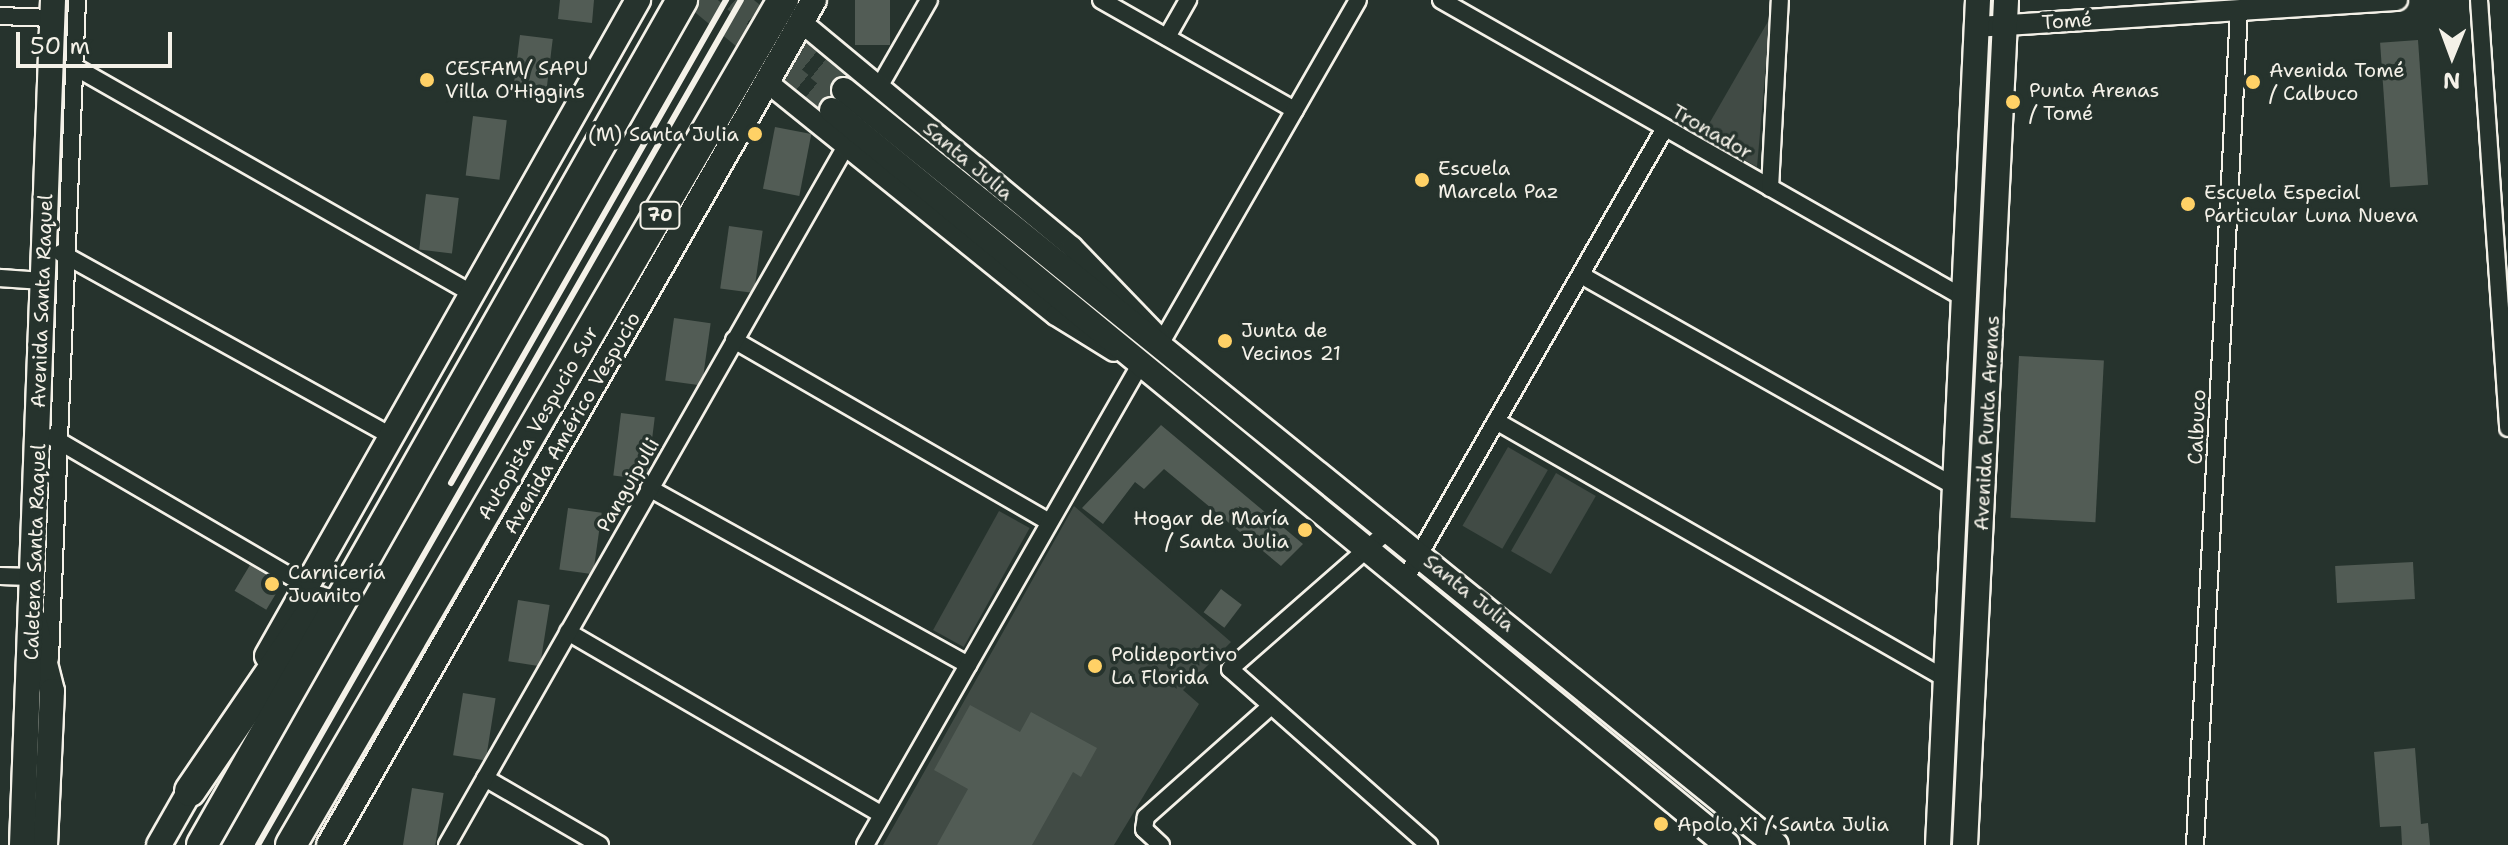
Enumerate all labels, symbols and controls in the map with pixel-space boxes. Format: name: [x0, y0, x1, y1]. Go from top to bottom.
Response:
street label: Tomé: [2041, 7, 2093, 35]
scale bar: [20, 16, 176, 66]
north arrow: [2412, 16, 2492, 96]
text: 50 m: [30, 30, 90, 62]
place label: CESFAM/ SAPU Villa O'Higgins: [445, 56, 588, 103]
place label: Avenida Tomé / Calbuco: [2269, 58, 2405, 105]
text: N: [2443, 66, 2461, 95]
marker: CESFAM/ SAPU Villa O'Higgins: [416, 69, 438, 91]
marker: Avenida Tomé / Calbuco: [2244, 73, 2262, 91]
place label: Punta Arenas / Tomé: [2029, 78, 2160, 125]
marker: Punta Arenas / Tomé: [2004, 93, 2022, 111]
street label: Tronador: [1667, 99, 1757, 165]
street label: Santa Julia: [918, 116, 1018, 206]
place label: (M) Santa Julia: [588, 122, 739, 146]
marker: (M) Santa Julia: [746, 125, 764, 143]
place label: Escuela Marcela Paz: [1438, 156, 1559, 203]
marker: Escuela Marcela Paz: [1413, 171, 1431, 189]
place label: Escuela Especial Particular Luna Nueva: [2204, 180, 2418, 227]
street label: Avenida Santa Raquel: [26, 194, 58, 408]
marker: Escuela Especial Particular Luna Nueva: [2179, 195, 2197, 213]
road number: 70: [638, 201, 682, 229]
street label: Avenida Américo Vespucio: [498, 308, 646, 538]
street label: Avenida Punta Arenas: [1969, 315, 2005, 531]
place label: Junta de Vecinos 21: [1241, 318, 1341, 365]
street label: Autopista Vespucio Sur: [473, 322, 603, 524]
marker: Junta de Vecinos 21: [1216, 332, 1234, 350]
street label: Calbuco: [2183, 389, 2211, 465]
street label: Panguipulli: [591, 434, 665, 536]
street label: Caletera Santa Raquel: [19, 443, 51, 661]
place label: Hogar de María / Santa Julia: [1133, 506, 1289, 553]
marker: Hogar de María / Santa Julia: [1296, 521, 1314, 539]
street label: Santa Julia: [1419, 549, 1519, 637]
place label: Carnicería Juanito: [288, 560, 386, 607]
marker: Carnicería Juanito: [263, 575, 281, 593]
place label: Polideportivo La Florida: [1111, 642, 1237, 689]
marker: Polideportivo La Florida: [1086, 657, 1104, 675]
place label: Apolo Xi / Santa Julia: [1677, 812, 1889, 836]
marker: Apolo Xi / Santa Julia: [1652, 815, 1670, 833]

